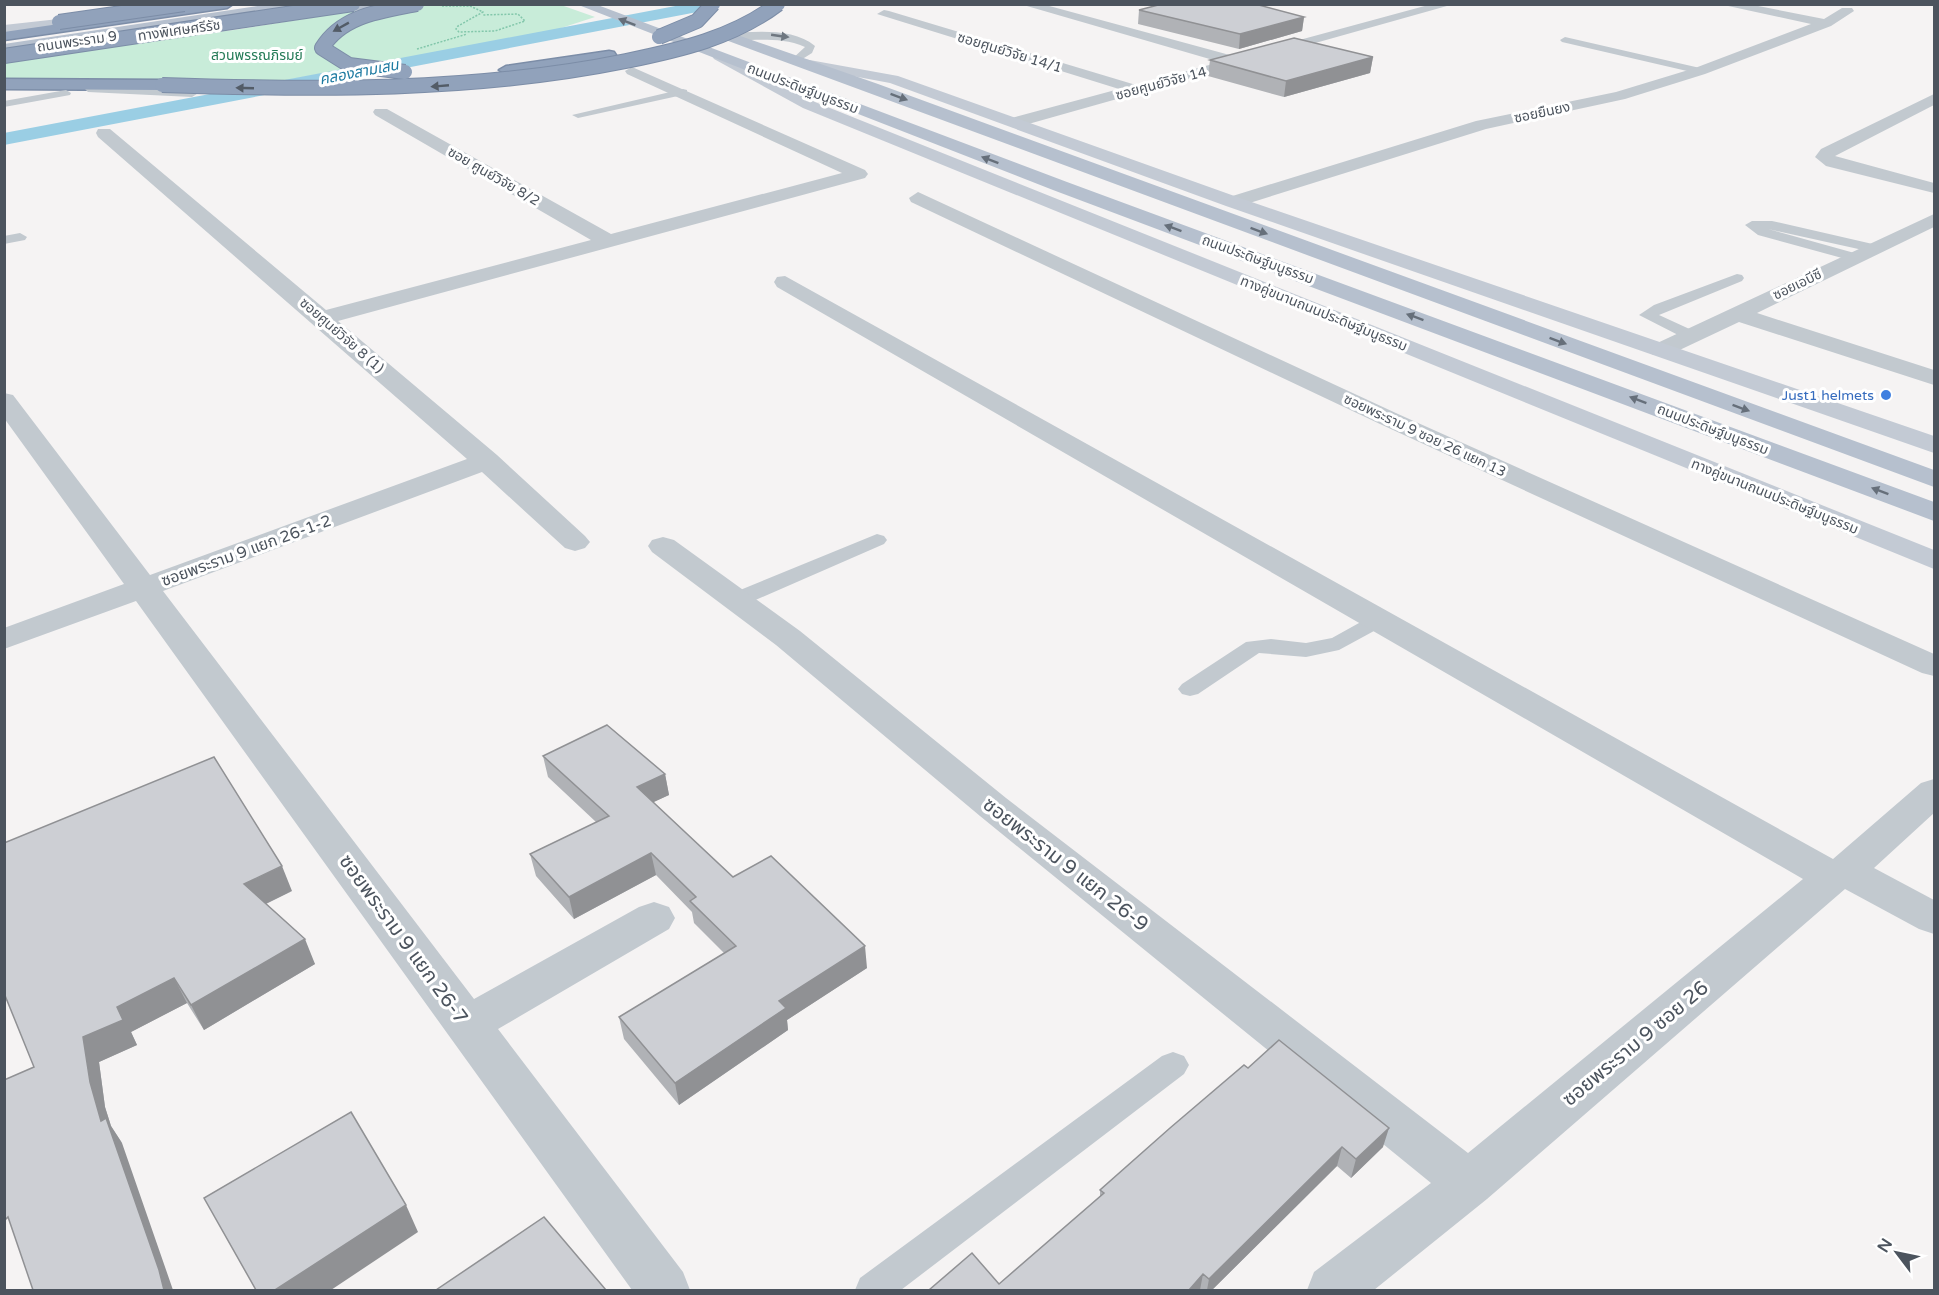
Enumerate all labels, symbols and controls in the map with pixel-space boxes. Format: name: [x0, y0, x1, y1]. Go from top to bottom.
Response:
street label: ทางพิเศษศรีรัช: [137, 16, 222, 45]
one-way arrow: [618, 16, 636, 26]
one-way arrow: [333, 22, 349, 33]
street label: ถนนพระราม 9: [36, 27, 118, 56]
street label: ซอยศูนย์วิจัย 14/1: [955, 28, 1064, 76]
one-way arrow: [770, 32, 789, 41]
park label: สวนพรรณภิรมย์: [211, 47, 303, 64]
water label: คลองสามเสน: [318, 55, 401, 89]
street label: ถนนประดิษฐ์มนูธรรม: [745, 59, 861, 118]
street label: ซอยศูนย์วิจัย 14: [1114, 63, 1209, 104]
one-way arrow: [430, 81, 449, 91]
one-way arrow: [235, 83, 254, 93]
one-way arrow: [890, 92, 908, 102]
street label: ซอยยืนยง: [1513, 98, 1572, 127]
street label: ซอย ศูนย์วิจัย 8/2: [445, 143, 543, 210]
one-way arrow: [981, 154, 999, 164]
one-way arrow: [1164, 222, 1182, 232]
one-way arrow: [1250, 226, 1268, 236]
street label: ถนนประดิษฐ์มนูธรรม: [1200, 231, 1316, 288]
street label: ซอยเอบีซี: [1770, 265, 1824, 304]
street label: ทางคู่ขนานถนนประดิษฐ์มนูธรรม: [1238, 272, 1410, 355]
street label: ซอยศูนย์วิจัย 8 (1): [296, 294, 387, 377]
one-way arrow: [1406, 311, 1424, 321]
one-way arrow: [1549, 337, 1567, 347]
place label: Just1 helmets: [1782, 387, 1874, 404]
marker: Just1 helmets: [1879, 388, 1893, 402]
street label: ซอยพระราม 9 ซอย 26 แยก 13: [1341, 390, 1509, 481]
one-way arrow: [1629, 395, 1647, 405]
street label: ถนนประดิษฐ์มนูธรรม: [1655, 400, 1771, 459]
one-way arrow: [1732, 404, 1750, 414]
street label: ทางคู่ขนานถนนประดิษฐ์มนูธรรม: [1689, 455, 1861, 538]
one-way arrow: [1871, 486, 1889, 495]
street label: ซอยพระราม 9 แยก 26-1-2: [159, 511, 334, 591]
street label: ซอยพระราม 9 แยก 26-9: [978, 793, 1153, 937]
street label: ซอยพระราม 9 แยก 26-7: [334, 850, 473, 1029]
street label: ซอยพระราม 9 ซอย 26: [1558, 976, 1713, 1112]
north arrow: [1867, 1223, 1927, 1283]
text: N: [1873, 1235, 1897, 1256]

